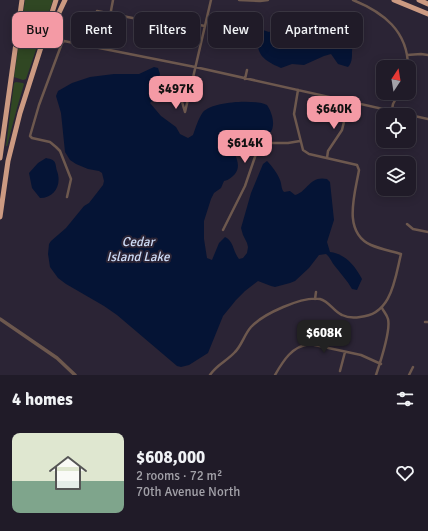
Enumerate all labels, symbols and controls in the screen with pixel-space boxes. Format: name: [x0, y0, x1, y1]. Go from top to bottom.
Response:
chip: Buy: [12, 12, 63, 48]
chip: Rent: [71, 12, 126, 48]
chip: Filters: [134, 12, 200, 48]
chip: New: [208, 12, 263, 48]
chip: Apartment: [271, 12, 363, 48]
north arrow: [376, 60, 416, 100]
map controls: [376, 60, 416, 196]
pin: $497K: [148, 76, 204, 110]
text: $497K: [158, 81, 194, 97]
pin: $640K: [306, 96, 362, 130]
text: $640K: [316, 101, 352, 117]
button: locate: [376, 108, 416, 148]
pin: $614K: [217, 130, 273, 164]
text: $614K: [227, 135, 263, 151]
button: layers: [376, 156, 416, 196]
water label: Cedar Island Lake: [107, 234, 171, 265]
pin: $608K: [296, 320, 352, 354]
text: $608K: [306, 325, 342, 341]
icon: filters: [394, 388, 416, 410]
text: 4 homes: [12, 389, 73, 410]
text: $608,000: [136, 447, 205, 468]
icon: home: [44, 449, 92, 497]
icon: heart: [394, 462, 416, 484]
text: 2 rooms · 72 m²: [136, 468, 222, 484]
text: 70th Avenue North: [136, 484, 240, 500]

